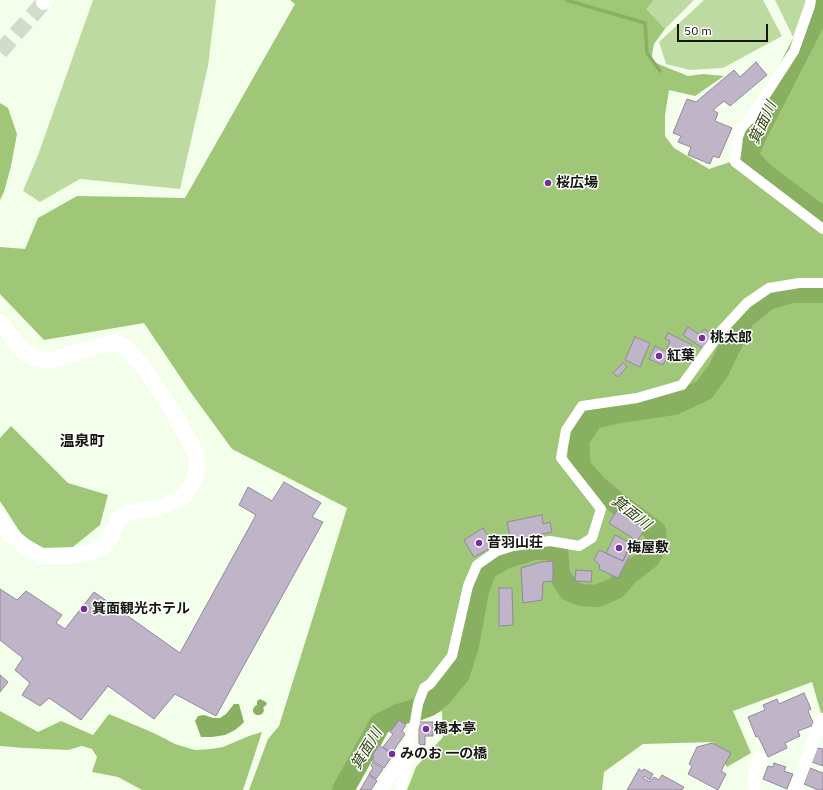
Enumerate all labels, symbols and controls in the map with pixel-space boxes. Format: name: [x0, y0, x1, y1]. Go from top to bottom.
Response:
scale bar: [679, 16, 770, 42]
text: 50 m: [684, 23, 712, 38]
water label: 箕面川: [745, 99, 781, 147]
place label: 桜広場: [556, 175, 598, 191]
marker: 桜広場: [543, 178, 553, 188]
place label: 桃太郎: [710, 330, 752, 346]
marker: 桃太郎: [697, 333, 707, 343]
place label: 紅葉: [667, 348, 695, 364]
marker: 紅葉: [654, 351, 664, 361]
district label: 温泉町: [60, 433, 104, 451]
water label: 箕面川: [608, 492, 654, 534]
place label: 音羽山荘: [487, 535, 543, 551]
marker: 音羽山荘: [474, 538, 484, 548]
place label: 梅屋敷: [627, 540, 669, 556]
marker: 梅屋敷: [614, 543, 624, 553]
place label: 箕面観光ホテル: [92, 601, 190, 617]
marker: 箕面観光ホテル: [79, 604, 89, 614]
place label: 橋本亭: [434, 721, 476, 737]
marker: 橋本亭: [421, 724, 431, 734]
water label: 箕面川: [348, 725, 386, 773]
place label: みのお 一の橋: [400, 746, 487, 762]
marker: みのお 一の橋: [387, 749, 397, 759]

